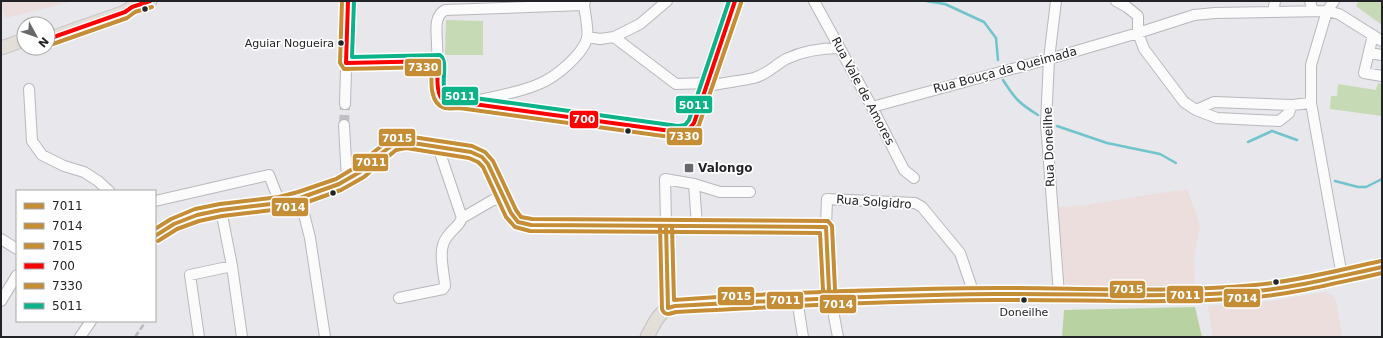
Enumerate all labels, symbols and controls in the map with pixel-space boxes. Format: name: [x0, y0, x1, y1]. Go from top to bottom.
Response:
unlabelled marker: [140, 4, 150, 14]
north arrow: [16, 16, 56, 56]
text: N: [35, 34, 51, 50]
street label: Rua Vale de Amores: [829, 35, 897, 147]
place label: Aguiar Nogueira: [245, 37, 334, 50]
marker: Aguiar Nogueira: [336, 38, 346, 48]
street label: Rua Bouça da Queimada: [932, 44, 1078, 96]
line badge: 7330: [404, 58, 442, 77]
text: 7330: [408, 61, 439, 74]
line badge: 5011: [441, 86, 479, 106]
text: 5011: [445, 90, 475, 103]
line badge: 5011: [675, 95, 713, 114]
text: 5011: [679, 99, 709, 112]
street label: Rua Doneilhe: [1041, 107, 1057, 187]
line badge: 700: [569, 110, 599, 129]
text: 700: [573, 113, 596, 126]
unlabelled marker: [623, 126, 633, 136]
line badge: 7330: [666, 127, 703, 146]
line badge: 7015: [378, 128, 416, 147]
text: 7330: [669, 130, 700, 143]
text: 7015: [382, 132, 412, 145]
line badge: 7011: [352, 153, 389, 172]
text: 7011: [356, 156, 386, 169]
place label: Valongo: [698, 161, 752, 175]
marker: Valongo: [683, 162, 695, 174]
unlabelled marker: [328, 188, 338, 198]
legend: [16, 190, 156, 322]
street label: Rua Solgidro: [836, 192, 912, 212]
line badge: 7014: [271, 197, 309, 217]
text: 7011: [52, 199, 83, 213]
text: 7014: [275, 201, 306, 214]
text: 7014: [52, 219, 83, 233]
text: 7015: [52, 239, 83, 253]
text: 700: [52, 259, 75, 273]
unlabelled marker: [1271, 277, 1281, 287]
text: 7330: [52, 279, 83, 293]
line badge: 7015: [1109, 280, 1146, 299]
text: 7015: [1113, 283, 1143, 296]
line badge: 7011: [1166, 285, 1204, 304]
line badge: 7015: [717, 286, 755, 306]
line badge: 7014: [1223, 288, 1261, 308]
text: 7011: [1170, 289, 1200, 302]
text: 7015: [721, 290, 751, 303]
line badge: 7011: [766, 291, 804, 310]
text: 7014: [1227, 292, 1258, 305]
text: 7011: [770, 294, 800, 307]
line badge: 7014: [819, 294, 857, 314]
marker: Doneilhe: [1019, 295, 1029, 305]
text: 7014: [823, 298, 854, 311]
text: 5011: [52, 299, 83, 313]
place label: Doneilhe: [1000, 306, 1049, 319]

